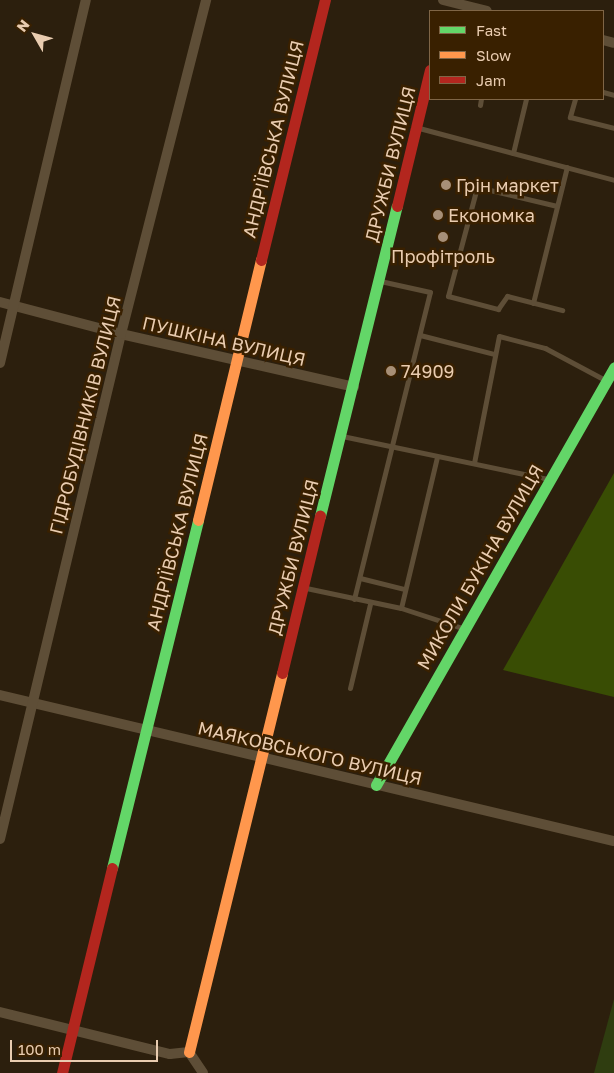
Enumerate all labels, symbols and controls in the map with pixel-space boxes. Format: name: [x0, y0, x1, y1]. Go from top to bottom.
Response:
north arrow: [10, 10, 60, 60]
legend: [429, 10, 604, 100]
text: N: [13, 16, 33, 35]
text: Fast: [476, 21, 507, 39]
street label: АНДРІЇВСЬКА ВУЛИЦЯ: [238, 38, 308, 240]
text: Slow: [476, 46, 511, 64]
text: Jam: [476, 71, 506, 89]
street label: ДРУЖБИ ВУЛИЦЯ: [360, 84, 420, 244]
place label: Грін маркет: [456, 174, 559, 196]
marker: Грін маркет: [440, 179, 452, 191]
place label: Економка: [448, 204, 535, 226]
marker: Економка: [432, 209, 444, 221]
marker: Профітроль: [437, 231, 449, 243]
place label: Профітроль: [391, 245, 495, 267]
street label: ГІДРОБУДІВНИКІВ ВУЛИЦЯ: [45, 294, 125, 536]
street label: ПУШКІНА ВУЛИЦЯ: [140, 312, 308, 370]
place label: 74909: [401, 360, 454, 382]
marker: 74909: [385, 365, 397, 377]
street label: АНДРІЇВСЬКА ВУЛИЦЯ: [142, 431, 212, 633]
street label: МИКОЛИ БУКІНА ВУЛИЦЯ: [412, 461, 548, 673]
street label: ДРУЖБИ ВУЛИЦЯ: [263, 477, 323, 637]
street label: МАЯКОВСЬКОГО ВУЛИЦЯ: [196, 717, 424, 789]
scale bar: [12, 1030, 160, 1062]
text: 100 m: [18, 1040, 61, 1058]

